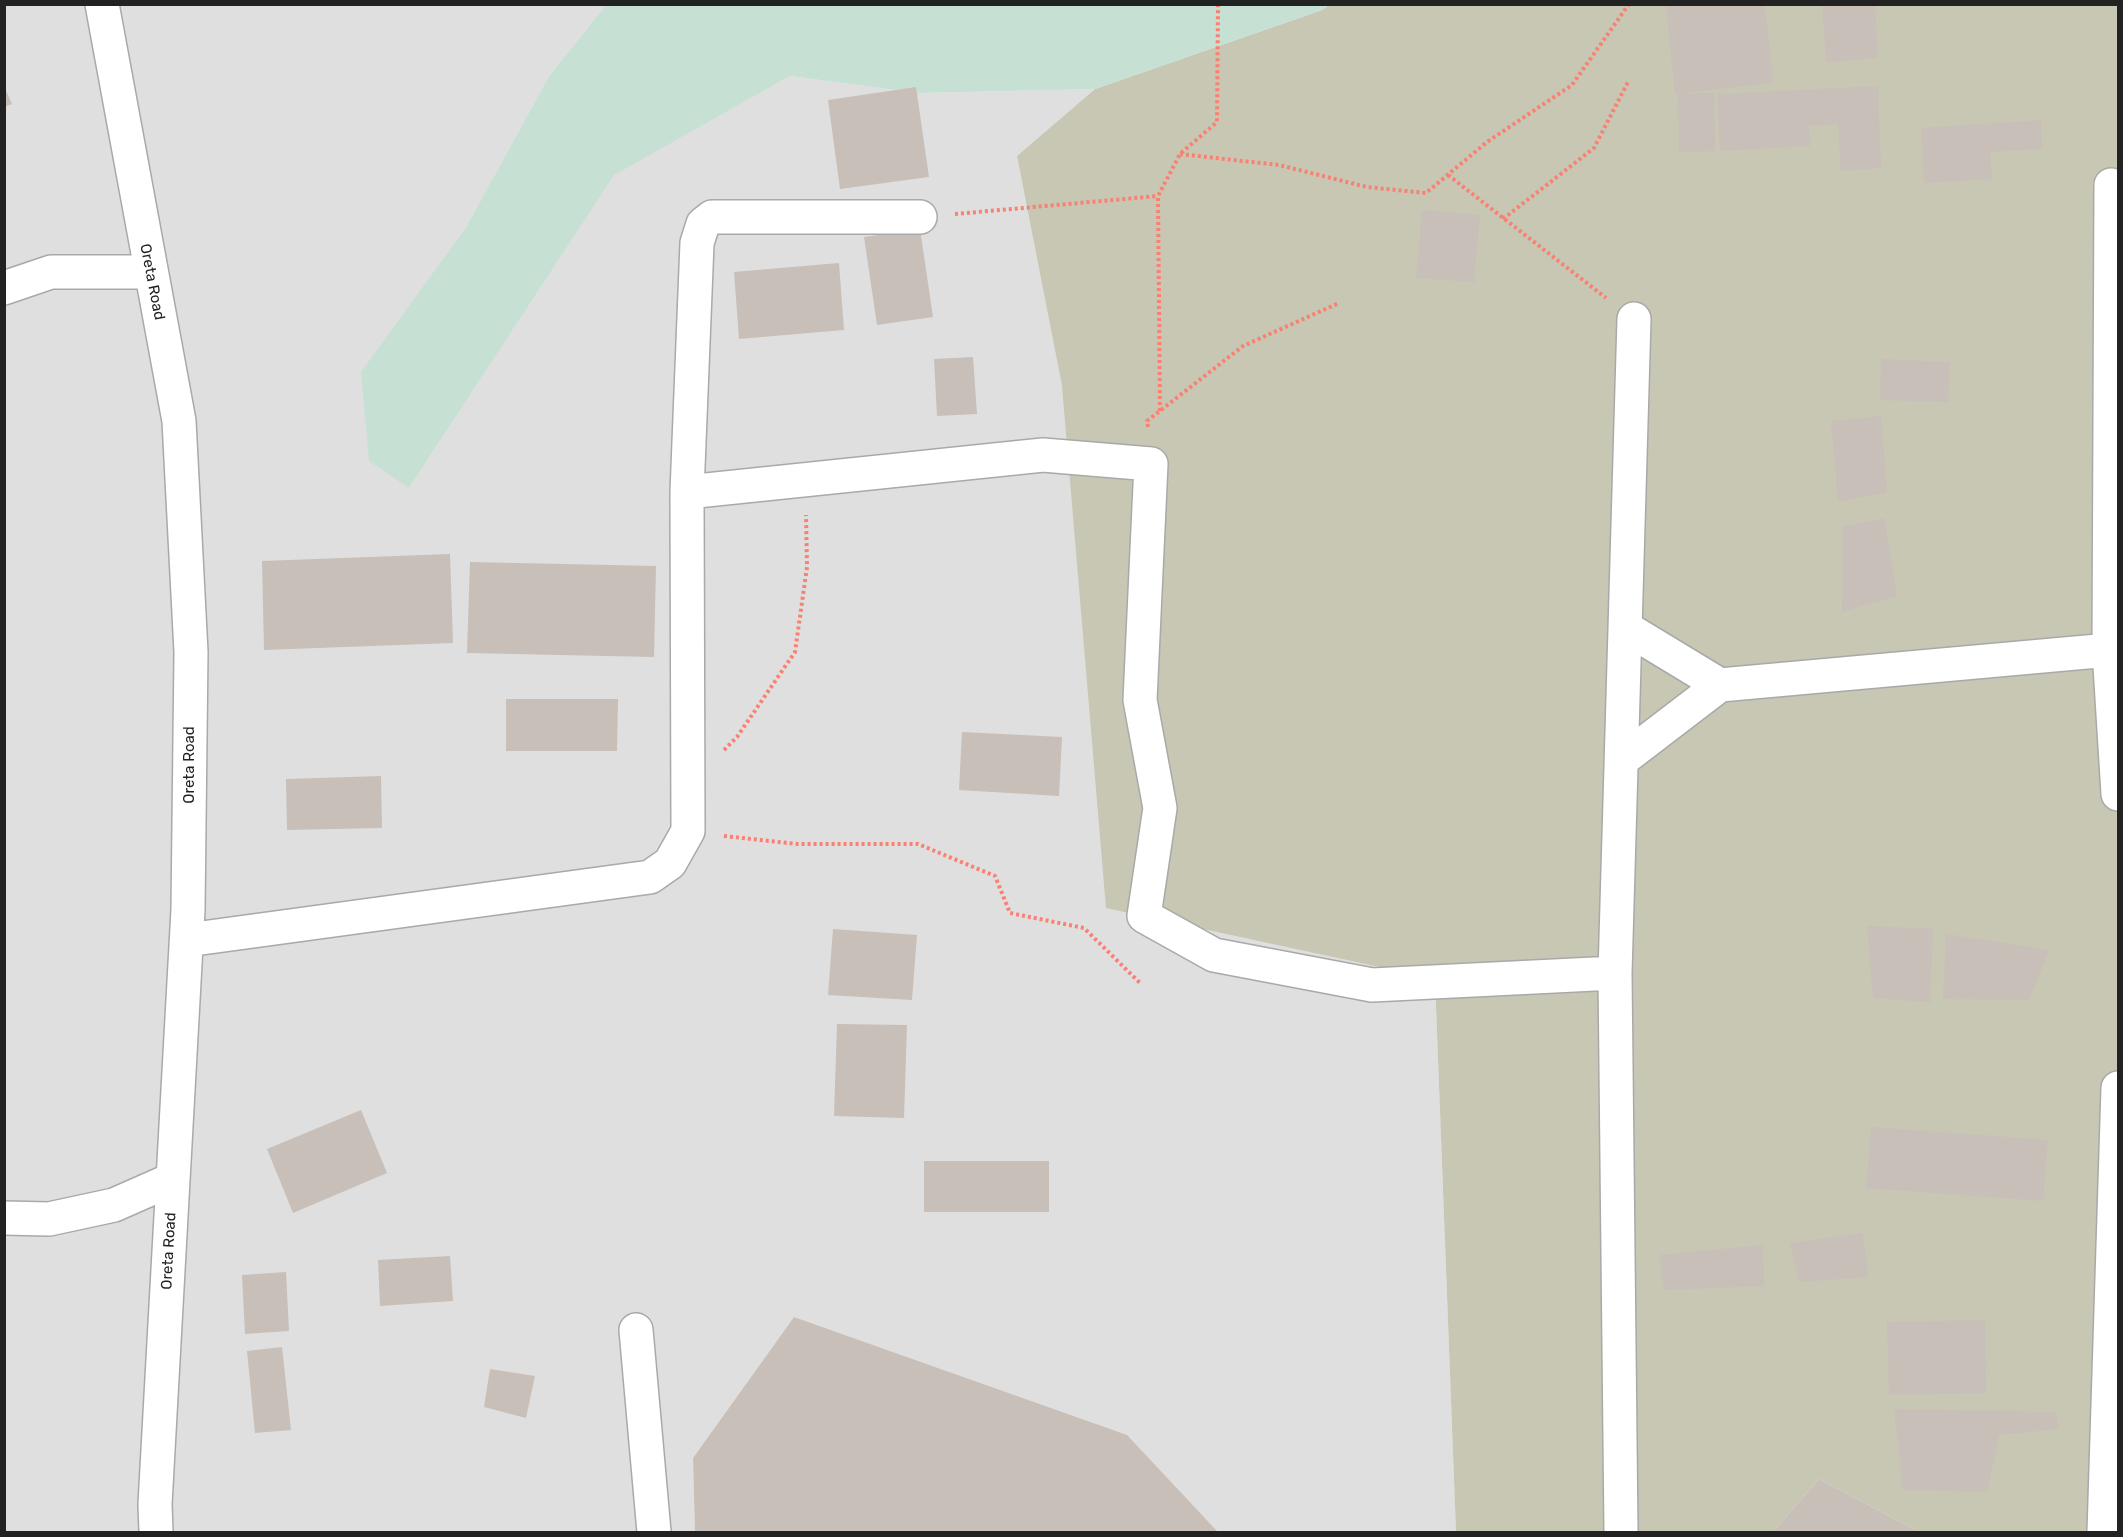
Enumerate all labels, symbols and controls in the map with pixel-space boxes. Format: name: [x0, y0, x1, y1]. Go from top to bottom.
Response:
street label: Oreta Road: [136, 242, 168, 322]
street label: Oreta Road: [181, 726, 199, 804]
street label: Oreta Road: [158, 1212, 180, 1290]

